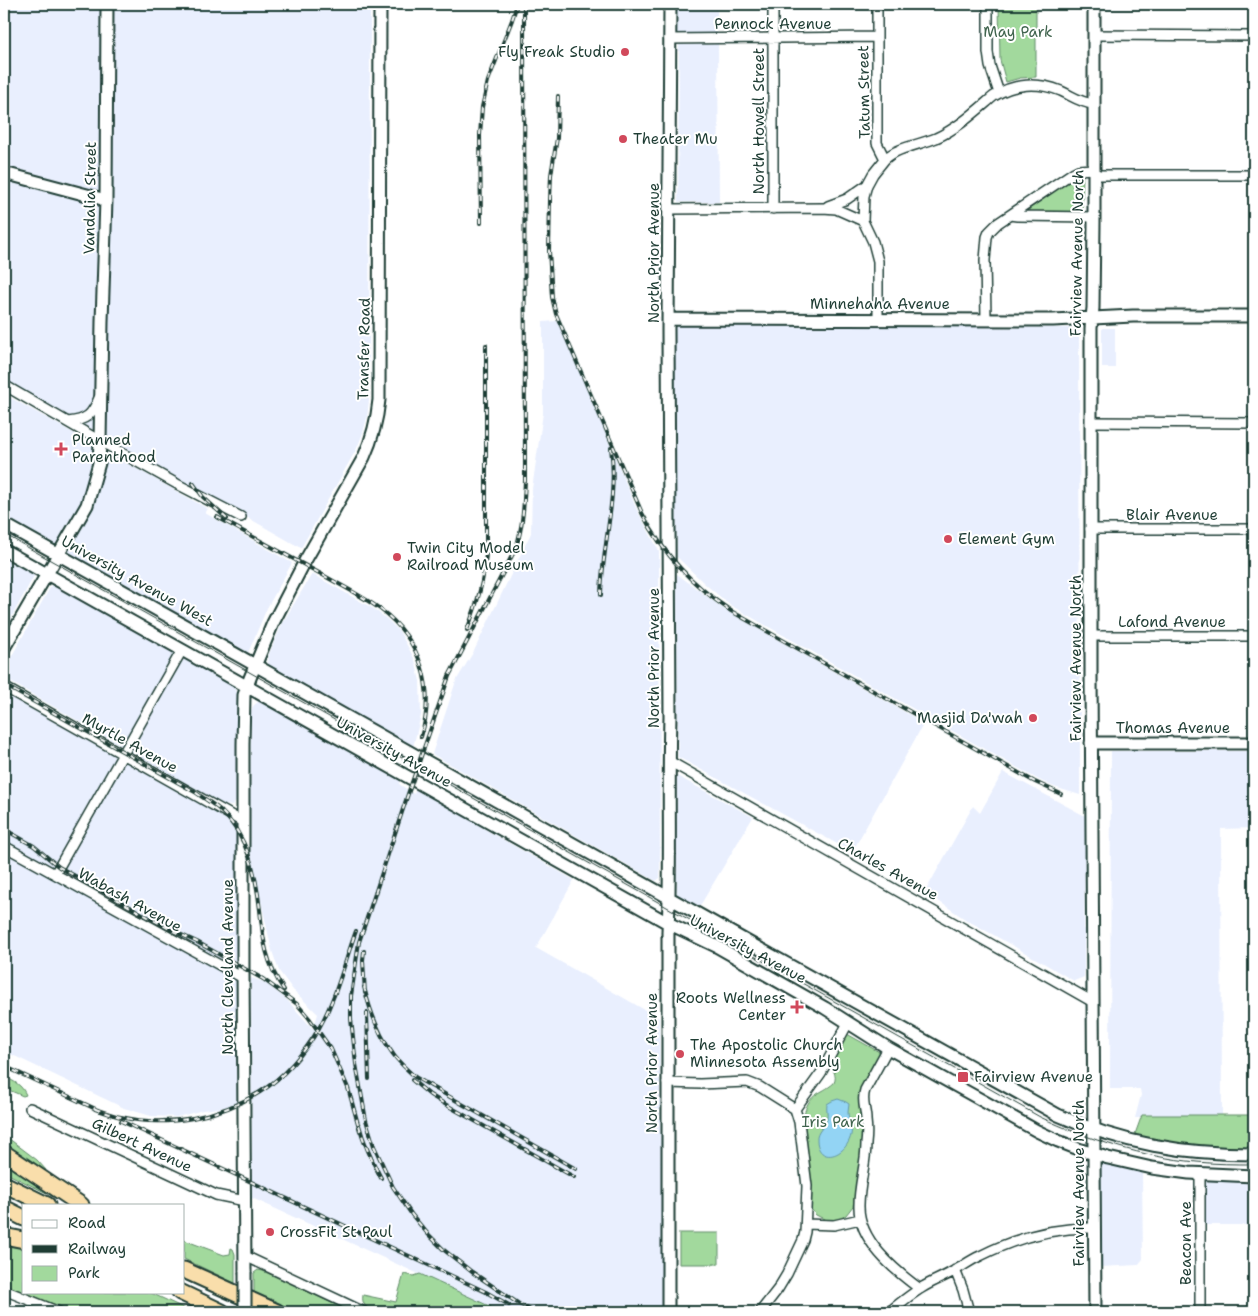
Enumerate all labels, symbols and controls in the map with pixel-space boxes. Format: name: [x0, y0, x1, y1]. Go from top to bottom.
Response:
street label: Pennock Avenue: [714, 14, 832, 34]
park label: May Park: [983, 22, 1053, 42]
place label: Fly Freak Studio: [498, 42, 615, 62]
street label: Tatum Street: [853, 45, 875, 139]
marker: Fly Freak Studio: [619, 46, 631, 58]
street label: North Howell Street: [749, 48, 769, 194]
place label: Theater Mu: [633, 129, 718, 149]
marker: Theater Mu: [617, 133, 629, 145]
street label: Vandalia Street: [79, 141, 101, 255]
street label: Fairview Avenue North: [1066, 169, 1088, 337]
street label: North Prior Avenue: [644, 183, 664, 323]
street label: Minnehaha Avenue: [810, 294, 950, 314]
street label: Transfer Road: [353, 297, 375, 400]
place label: Planned Parenthood: [72, 430, 156, 467]
marker: Planned Parenthood: [54, 442, 68, 456]
street label: Blair Avenue: [1126, 505, 1218, 525]
place label: Element Gym: [958, 529, 1055, 549]
street label: University Avenue West: [58, 531, 216, 631]
marker: Element Gym: [942, 533, 954, 545]
place label: Twin City Model Railroad Museum: [407, 538, 534, 575]
marker: Twin City Model Railroad Museum: [391, 551, 403, 563]
street label: Fairview Avenue North: [1066, 575, 1086, 741]
street label: North Prior Avenue: [644, 588, 664, 728]
street label: Lafond Avenue: [1118, 612, 1226, 632]
street label: Myrtle Avenue: [79, 708, 181, 778]
place label: Masjid Da'wah: [917, 708, 1023, 728]
street label: University Avenue: [332, 712, 456, 792]
marker: Masjid Da'wah: [1027, 712, 1039, 724]
street label: Thomas Avenue: [1116, 718, 1230, 738]
street label: Charles Avenue: [834, 833, 942, 905]
street label: Wabash Avenue: [75, 863, 185, 937]
street label: North Cleveland Avenue: [218, 879, 238, 1055]
street label: University Avenue: [686, 910, 810, 988]
place label: Roots Wellness Center: [676, 988, 786, 1025]
street label: North Prior Avenue: [642, 993, 662, 1133]
marker: Roots Wellness Center: [790, 1000, 804, 1014]
place label: The Apostolic Church Minnesota Assembly: [690, 1035, 843, 1072]
marker: The Apostolic Church Minnesota Assembly: [674, 1048, 686, 1060]
place label: Fairview Avenue: [974, 1067, 1093, 1087]
marker: Fairview Avenue: [956, 1070, 970, 1084]
street label: Fairview Avenue North: [1069, 1100, 1089, 1266]
park label: Iris Park: [801, 1112, 865, 1132]
street label: Gilbert Avenue: [89, 1113, 195, 1177]
street label: Beacon Ave: [1176, 1201, 1196, 1285]
legend: [22, 1204, 185, 1294]
text: Road: [68, 1213, 106, 1233]
place label: CrossFit St Paul: [280, 1222, 393, 1242]
marker: CrossFit St Paul: [264, 1226, 276, 1238]
text: Railway: [68, 1239, 126, 1259]
text: Park: [68, 1263, 100, 1283]

